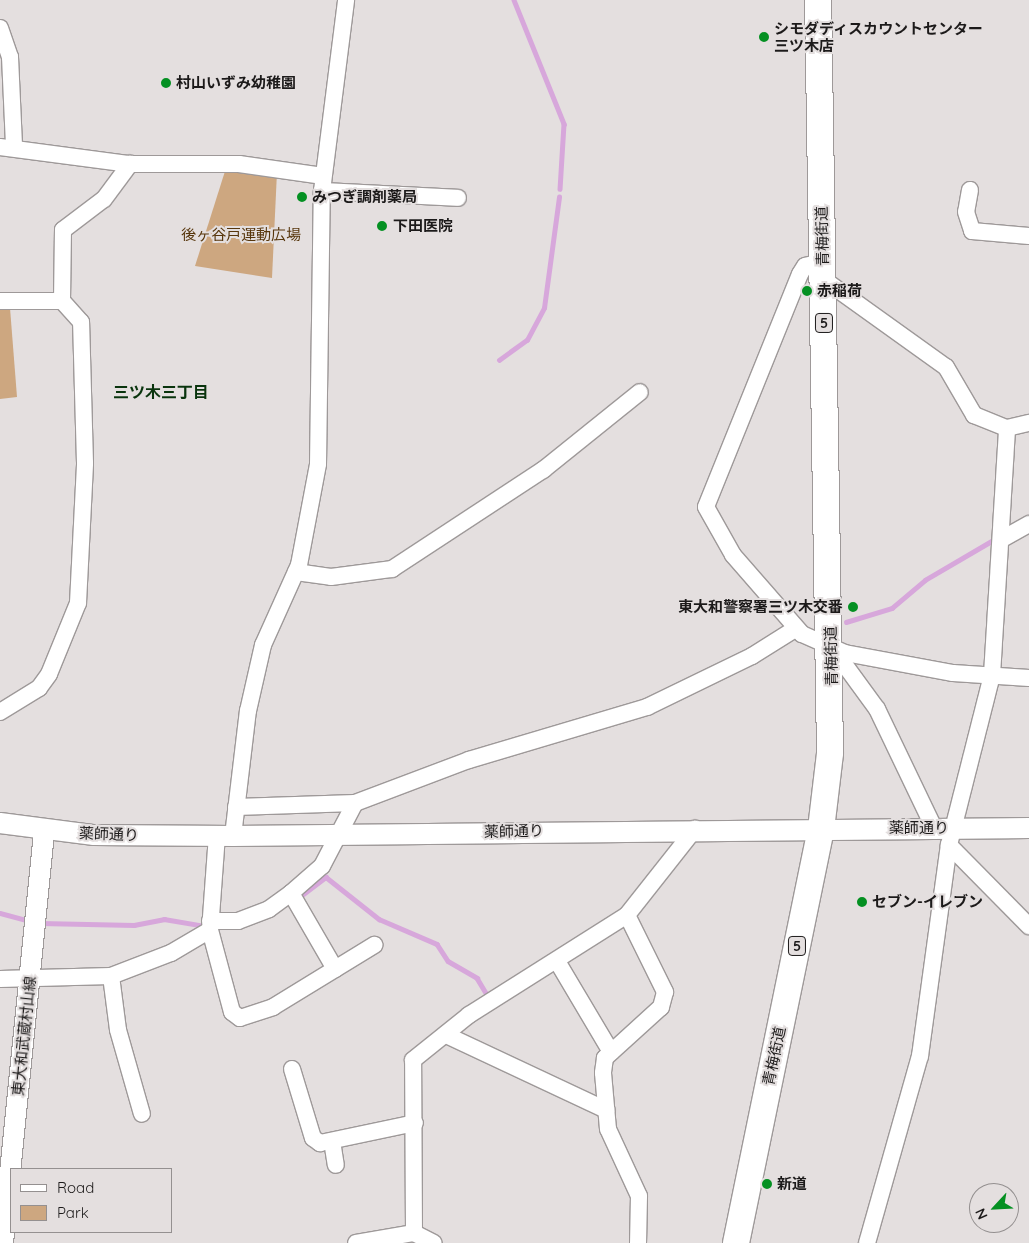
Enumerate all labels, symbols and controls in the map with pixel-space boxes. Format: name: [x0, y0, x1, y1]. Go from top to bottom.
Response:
place label: シモダディスカウントセンター 三ツ木店: [774, 19, 984, 54]
marker: シモダディスカウントセンター 三ツ木店: [758, 31, 770, 43]
place label: 村山いずみ幼稚園: [176, 74, 296, 92]
marker: 村山いずみ幼稚園: [160, 77, 172, 89]
place label: みつぎ調剤薬局: [312, 188, 417, 206]
marker: みつぎ調剤薬局: [296, 191, 308, 203]
street label: 青梅街道: [812, 206, 832, 266]
place label: 下田医院: [393, 217, 453, 235]
marker: 下田医院: [375, 219, 389, 233]
park label: 後ヶ谷戸運動広場: [181, 226, 301, 244]
place label: 赤稲荷: [817, 282, 862, 300]
marker: 赤稲荷: [801, 285, 813, 297]
road number: 5: [814, 312, 834, 334]
district label: 三ツ木三丁目: [113, 382, 209, 402]
place label: 東大和警察署三ツ木交番: [678, 598, 843, 616]
marker: 東大和警察署三ツ木交番: [847, 601, 859, 613]
street label: 青梅街道: [821, 626, 841, 686]
street label: 薬師通り: [889, 819, 949, 837]
street label: 薬師通り: [484, 821, 544, 841]
street label: 薬師通り: [79, 824, 139, 844]
place label: セブン-イレブン: [872, 893, 983, 911]
marker: セブン-イレブン: [856, 896, 868, 908]
road number: 5: [787, 934, 807, 958]
street label: 東大和武蔵村山線: [9, 975, 39, 1097]
street label: 青梅街道: [759, 1025, 789, 1087]
legend: [10, 1168, 172, 1233]
place label: 新道: [777, 1175, 807, 1193]
text: Road: [57, 1178, 94, 1197]
marker: 新道: [761, 1178, 773, 1190]
north arrow: [969, 1183, 1019, 1233]
text: Park: [57, 1203, 89, 1222]
text: N: [971, 1205, 992, 1222]

